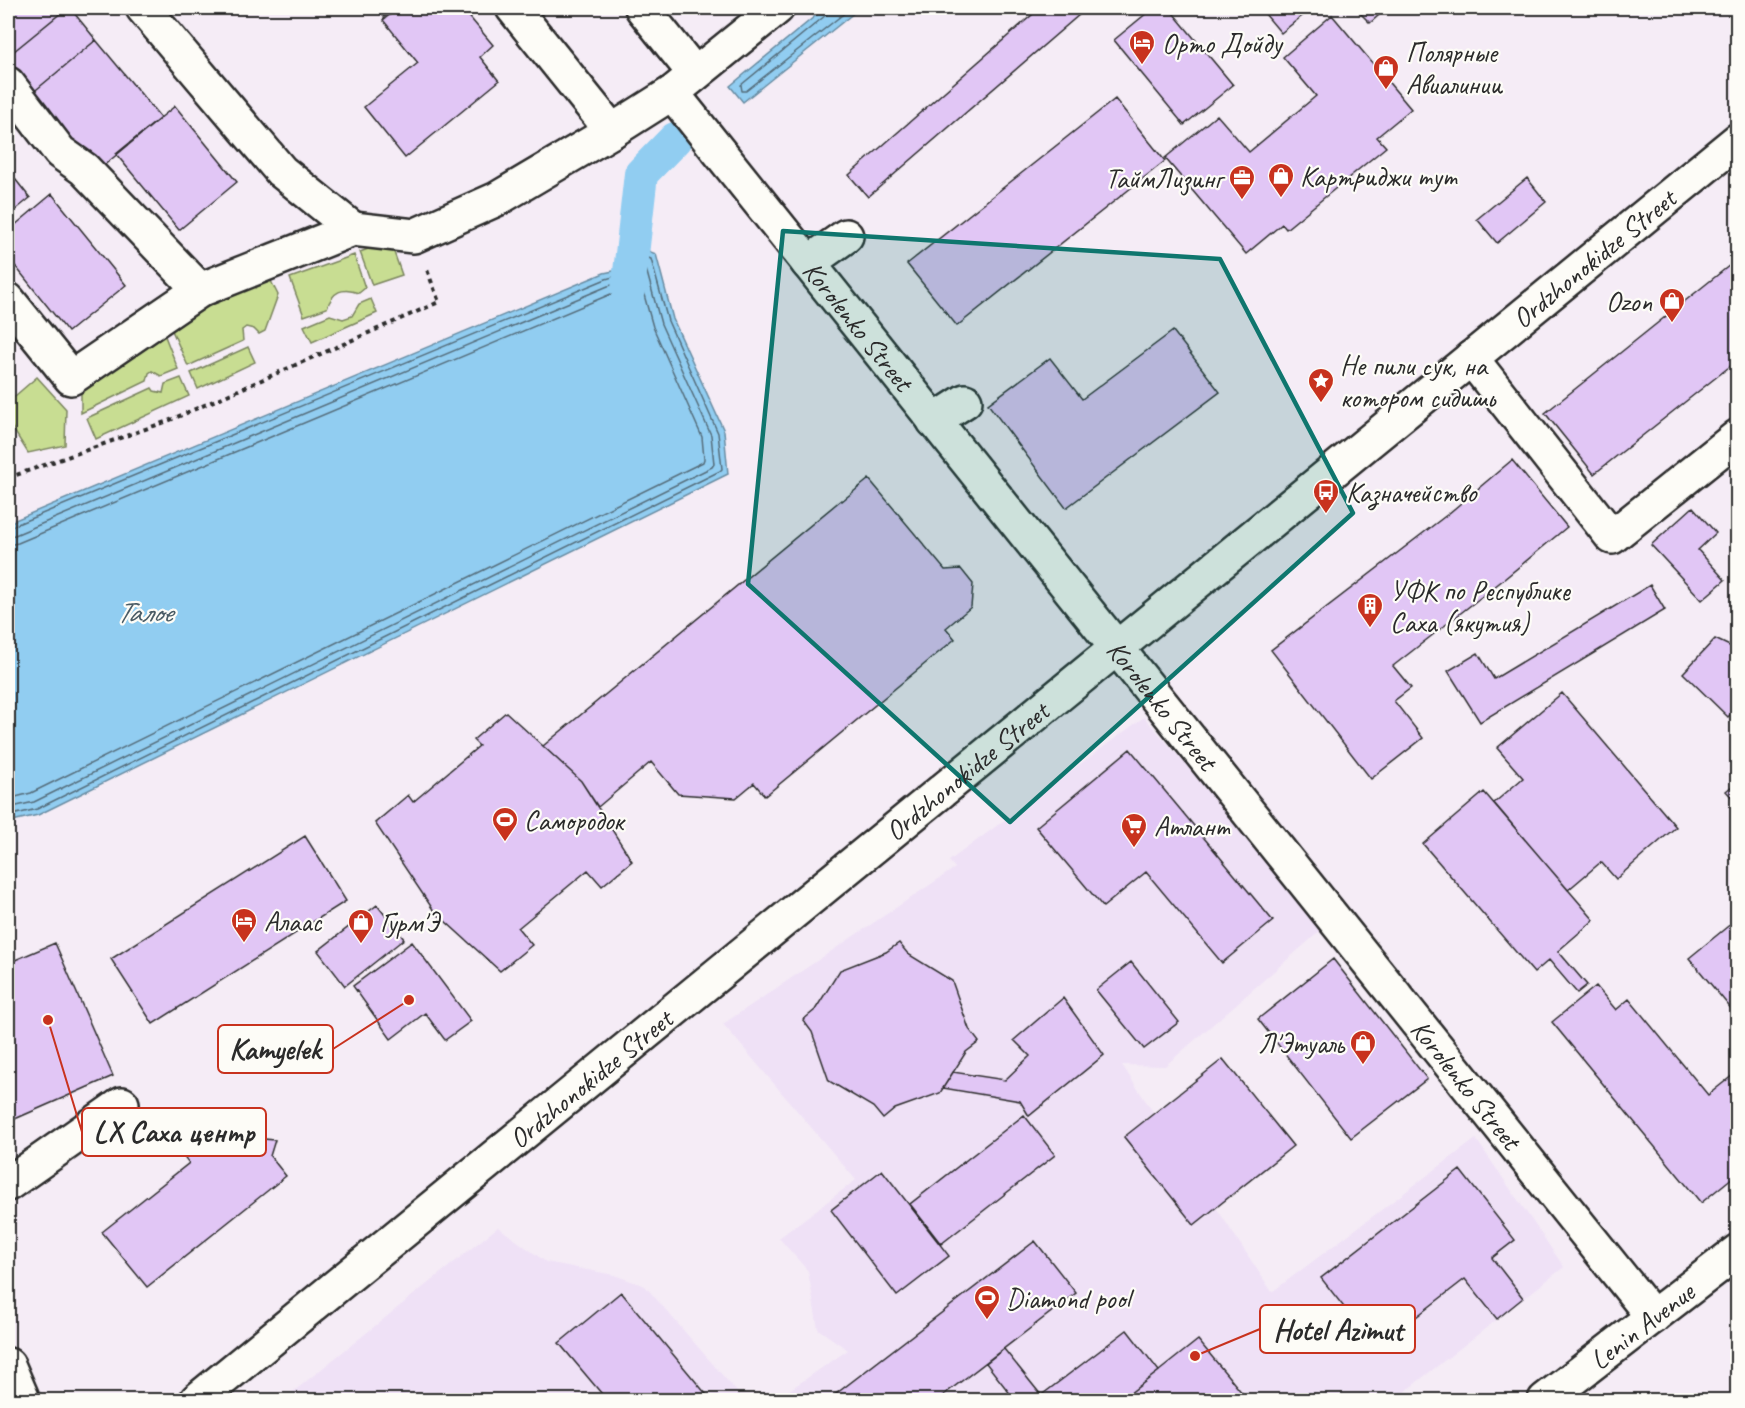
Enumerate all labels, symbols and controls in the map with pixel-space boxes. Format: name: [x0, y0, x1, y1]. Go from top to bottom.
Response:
place label: Орто Дойду: [1162, 26, 1284, 61]
hotel icon: Орто Дойду: [1127, 28, 1157, 66]
place label: Полярные Авиалинии: [1406, 35, 1503, 102]
shop icon: Полярные Авиалинии: [1371, 53, 1401, 91]
place label: Картриджи тут: [1300, 159, 1458, 194]
place label: ТаймЛизинг: [1105, 161, 1226, 196]
shop icon: Картриджи тут: [1266, 161, 1296, 199]
office icon: ТаймЛизинг: [1227, 163, 1257, 201]
street label: Ordzhonokidze Street: [1505, 180, 1685, 336]
street label: Korolenko Street: [795, 254, 922, 400]
place label: Ozon: [1606, 284, 1652, 319]
shop icon: Ozon: [1657, 286, 1687, 324]
place label: Не пили сук, на котором сидишь: [1340, 348, 1497, 415]
place icon: Не пили сук, на котором сидишь: [1306, 366, 1336, 404]
place label: Казначейство: [1346, 475, 1479, 511]
bus stop icon: Казначейство: [1311, 477, 1341, 515]
place label: УФК по Республике Саха (якутия): [1390, 573, 1571, 640]
building icon: УФК по Республике Саха (якутия): [1355, 591, 1385, 629]
water label: Талое: [116, 593, 176, 631]
street label: Korolenko Street: [1099, 633, 1226, 779]
street label: Ordzhonokidze Street: [878, 692, 1058, 848]
place label: Самородок: [524, 803, 626, 838]
sports icon: Самородок: [490, 805, 520, 843]
place label: Атлант: [1154, 809, 1230, 844]
supermarket icon: Атлант: [1119, 811, 1149, 849]
place label: Алаас: [264, 904, 322, 939]
place label: Гурм'Э: [380, 905, 442, 940]
hotel icon: Алаас: [229, 906, 259, 944]
shop icon: Гурм'Э: [346, 907, 376, 945]
street label: Ordzhonokidze Street: [502, 1000, 682, 1156]
street label: Korolenko Street: [1403, 1012, 1530, 1158]
callout: Kamyelek: [218, 1025, 333, 1073]
place label: Л'Этуаль: [1258, 1026, 1346, 1061]
shop icon: Л'Этуаль: [1348, 1028, 1378, 1066]
text: Kamyelek: [229, 1030, 323, 1069]
callout: LX Саха центр: [82, 1108, 266, 1156]
text: LX Саха центр: [93, 1113, 256, 1151]
street label: Lenin Avenue: [1583, 1273, 1703, 1377]
place label: Diamond pool: [1006, 1281, 1135, 1316]
sports icon: Diamond pool: [972, 1283, 1002, 1321]
callout: Hotel Azimut: [1260, 1305, 1415, 1353]
text: Hotel Azimut: [1273, 1311, 1406, 1349]

